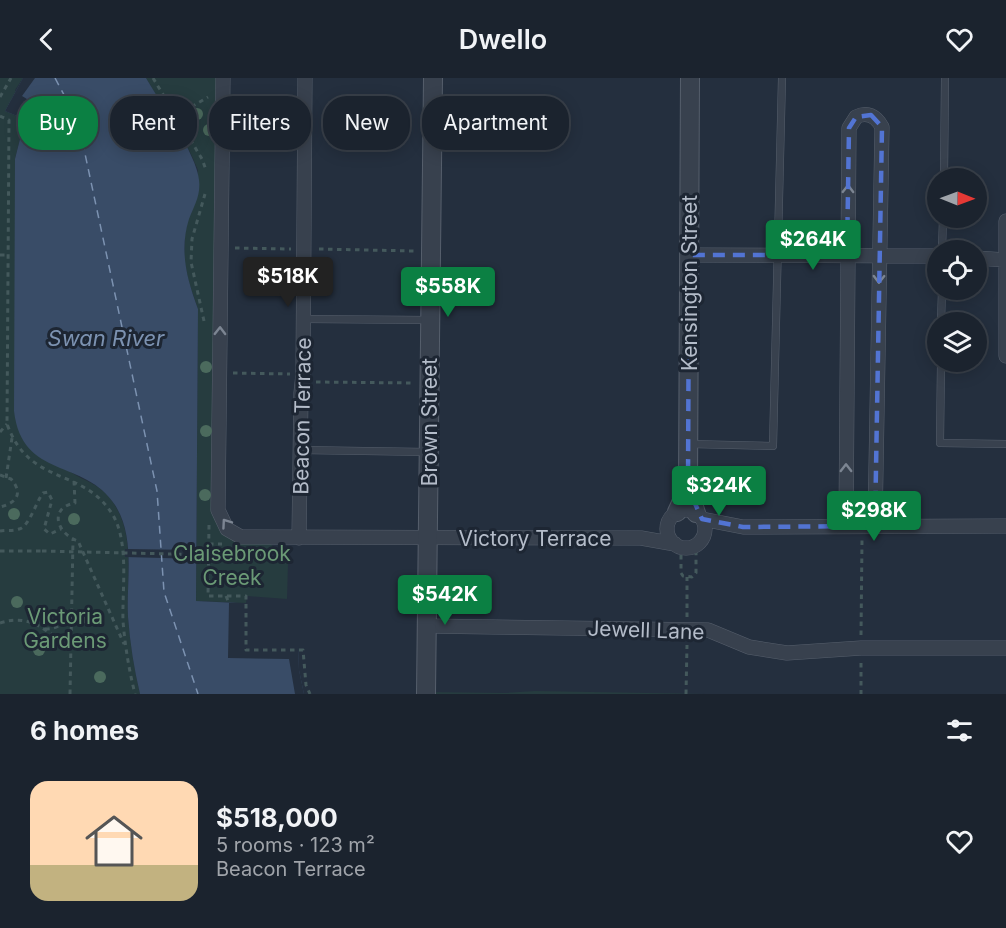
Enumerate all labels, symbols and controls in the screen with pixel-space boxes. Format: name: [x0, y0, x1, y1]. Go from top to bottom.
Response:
icon: back: [30, 23, 63, 56]
text: Dwello: [459, 23, 547, 56]
icon: heart: [943, 23, 976, 56]
chip: Buy: [18, 96, 98, 150]
chip: Rent: [110, 96, 197, 150]
chip: Filters: [209, 96, 311, 150]
chip: New: [323, 96, 410, 150]
chip: Apartment: [422, 96, 569, 150]
north arrow: [927, 168, 987, 228]
map controls: [927, 168, 987, 372]
one-way arrow: [842, 184, 855, 193]
street label: Kensington Street: [677, 195, 702, 371]
pin: $264K: [771, 220, 855, 271]
text: $264K: [780, 227, 846, 251]
button: locate: [927, 240, 987, 300]
pin: $518K: [246, 257, 330, 308]
text: $518K: [257, 264, 319, 288]
pin: $558K: [406, 267, 490, 318]
text: $558K: [415, 274, 481, 298]
one-way arrow: [873, 274, 886, 283]
button: layers: [927, 312, 987, 372]
water label: Swan River: [48, 325, 165, 351]
one-way arrow: [214, 326, 226, 335]
street label: Beacon Terrace: [288, 337, 316, 495]
street label: Brown Street: [417, 358, 442, 486]
one-way arrow: [840, 463, 852, 472]
pin: $324K: [677, 466, 761, 517]
text: $324K: [686, 473, 752, 497]
pin: $298K: [832, 491, 916, 542]
text: $298K: [841, 498, 907, 522]
one-way arrow: [222, 519, 233, 530]
street label: Victory Terrace: [458, 526, 612, 551]
park label: Claisebrook Creek: [173, 541, 291, 590]
pin: $542K: [403, 575, 487, 626]
text: $542K: [412, 582, 478, 606]
park label: Victoria Gardens: [23, 604, 107, 653]
street label: Jewell Lane: [587, 615, 705, 645]
icon: filters: [943, 714, 976, 747]
text: 6 homes: [30, 715, 139, 746]
text: $518,000: [216, 802, 338, 833]
icon: home: [78, 805, 150, 877]
icon: heart: [943, 825, 976, 858]
text: 5 rooms · 123 m²: [216, 833, 375, 857]
text: Beacon Terrace: [216, 857, 366, 881]

